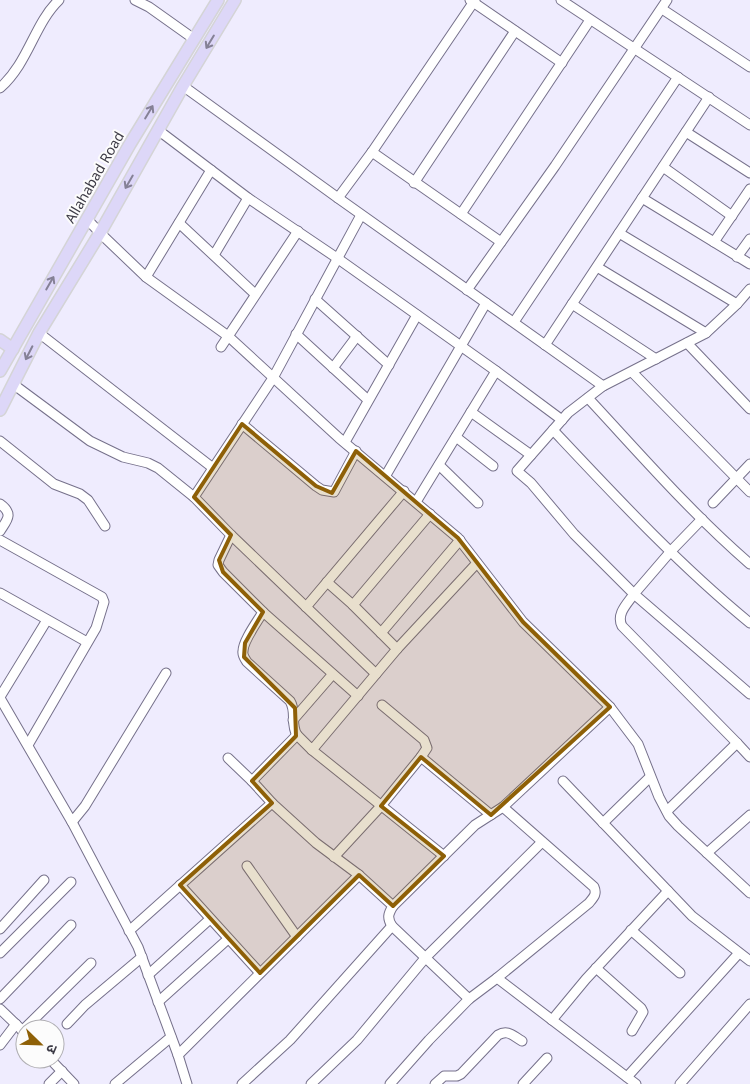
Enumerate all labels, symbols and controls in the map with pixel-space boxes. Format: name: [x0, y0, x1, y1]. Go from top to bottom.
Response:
one-way arrow: [204, 34, 214, 48]
one-way arrow: [145, 106, 155, 120]
street label: Allahabad Road: [60, 128, 128, 226]
one-way arrow: [123, 175, 133, 189]
one-way arrow: [46, 277, 56, 291]
one-way arrow: [24, 345, 33, 360]
north arrow: [15, 1019, 65, 1069]
text: उ: [42, 1042, 63, 1057]

